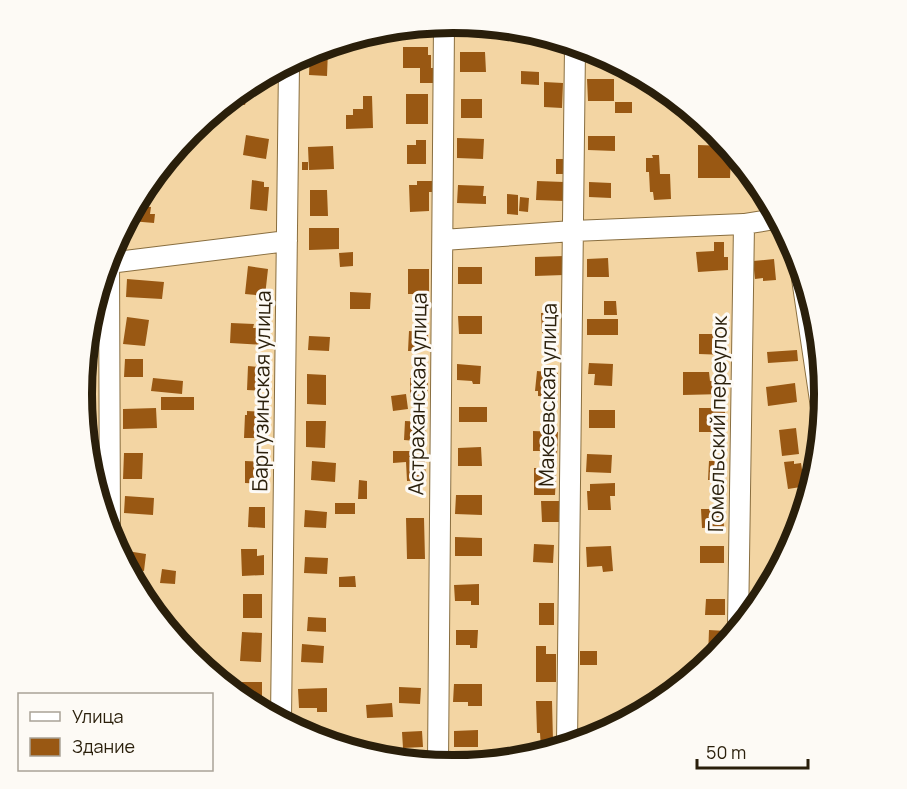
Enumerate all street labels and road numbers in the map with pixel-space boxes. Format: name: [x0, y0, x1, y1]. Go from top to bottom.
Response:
street label: Баргузинская улица: [245, 290, 277, 492]
street label: Астраханская улица: [401, 292, 433, 496]
street label: Макеевская улица: [531, 303, 563, 487]
street label: Гомельский переулок: [701, 315, 733, 532]

